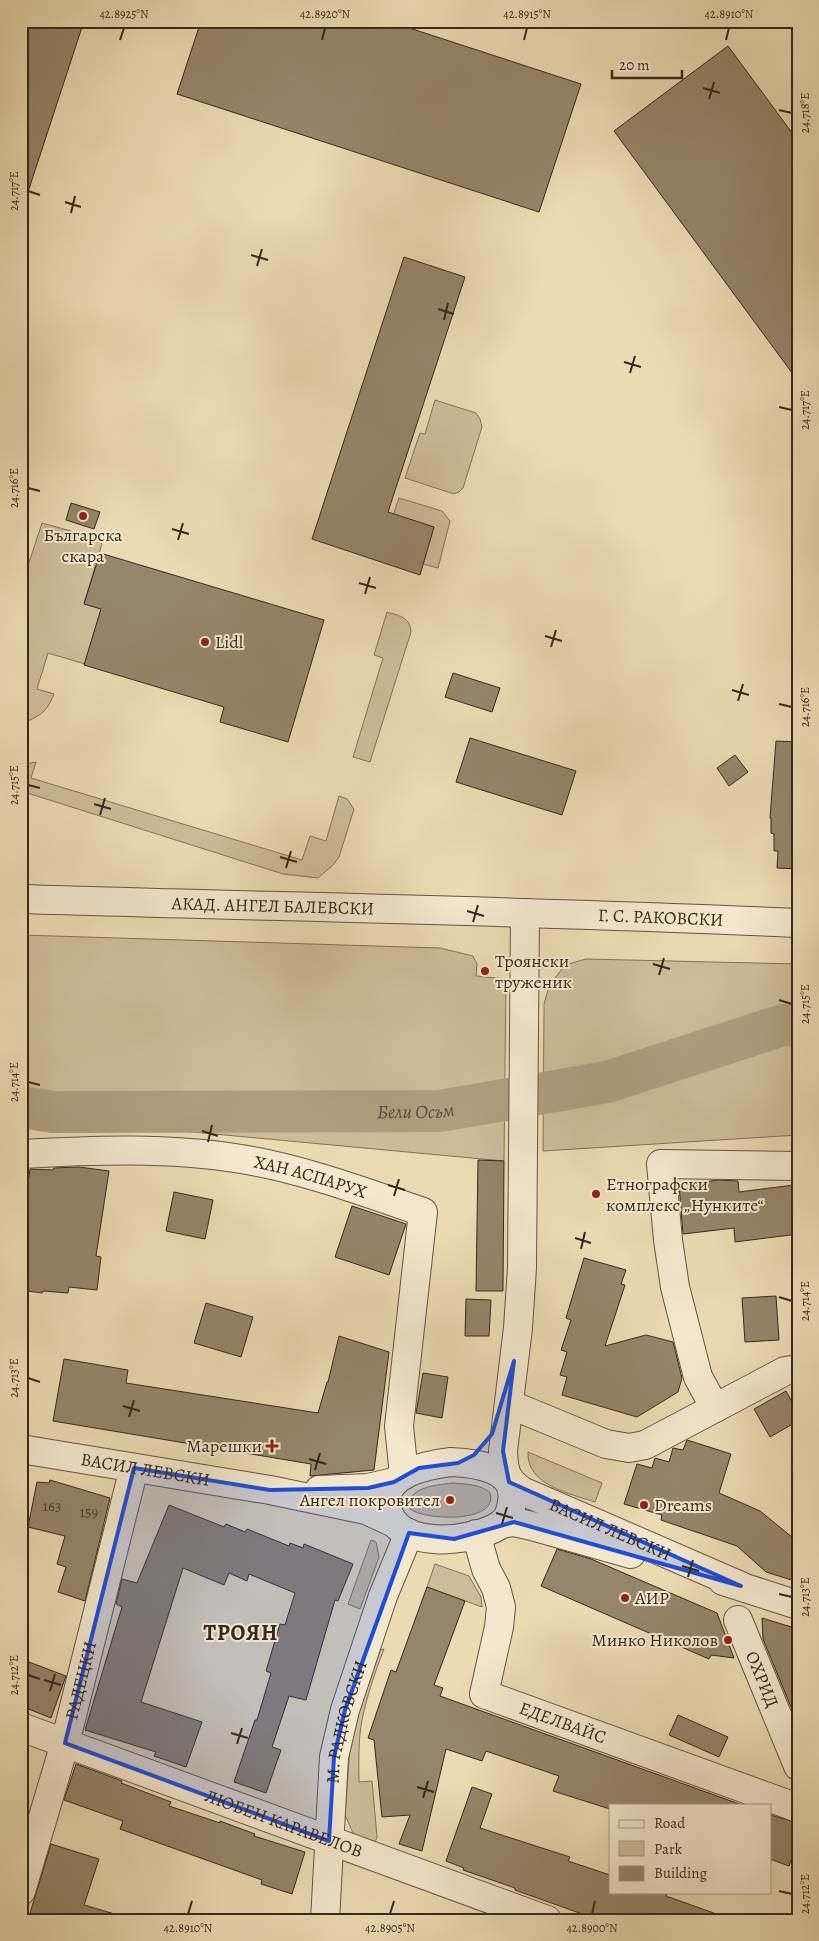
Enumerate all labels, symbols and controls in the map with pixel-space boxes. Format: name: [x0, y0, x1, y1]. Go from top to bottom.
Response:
text: 42.8925°N: [99, 6, 149, 22]
text: 42.8920°N: [300, 6, 351, 22]
text: 42.8915°N: [503, 6, 551, 22]
text: 42.8910°N: [705, 6, 754, 22]
scale bar: [612, 48, 682, 80]
text: 20 m: [619, 55, 650, 75]
text: 24.718°E: [797, 93, 813, 133]
text: 24.717°E: [6, 171, 22, 211]
text: 24.717°E: [797, 390, 813, 430]
text: 24.716°E: [6, 468, 22, 508]
marker: Българска скара: [77, 510, 89, 522]
place label: Българска скара: [44, 523, 123, 568]
place label: Lidl: [215, 630, 244, 654]
marker: Lidl: [199, 636, 211, 648]
text: 24.716°E: [797, 687, 813, 727]
text: 24.715°E: [6, 765, 22, 805]
street label: АКАД. АНГЕЛ БАЛЕВСКИ: [170, 891, 375, 921]
street label: Г. С. РАКОВСКИ: [598, 903, 724, 932]
place label: Троянски труженик: [495, 949, 572, 994]
marker: Троянски труженик: [479, 965, 491, 977]
text: 24.715°E: [797, 984, 813, 1024]
text: 24.714°E: [6, 1062, 22, 1102]
water label: Бели Осъм: [377, 1097, 457, 1125]
street label: ХАН АСПАРУХ: [252, 1150, 370, 1204]
place label: Етнографски комплекс „Нунките“: [606, 1172, 764, 1217]
marker: Етнографски комплекс „Нунките“: [590, 1188, 602, 1200]
text: 24.714°E: [797, 1281, 813, 1321]
text: 24.713°E: [6, 1358, 22, 1398]
place label: Марешки: [186, 1434, 262, 1458]
marker: Марешки: [266, 1440, 278, 1452]
street label: ВАСИЛ ЛЕВСКИ: [79, 1447, 212, 1492]
place label: Ангел покровител: [299, 1488, 440, 1512]
street label: ВАСИЛ ЛЕВСКИ: [546, 1492, 675, 1566]
place label: Dreams: [654, 1493, 712, 1517]
marker: Ангел покровител: [444, 1494, 456, 1506]
house number: 163: [43, 1496, 61, 1516]
marker: Dreams: [638, 1499, 650, 1511]
house number: 159: [80, 1502, 98, 1522]
text: 24.713°E: [797, 1577, 813, 1617]
place label: АИР: [634, 1586, 669, 1610]
marker: АИР: [619, 1592, 631, 1604]
district label: ТРОЯН: [203, 1618, 279, 1648]
place label: Минко Николов: [592, 1628, 718, 1652]
marker: Минко Николов: [722, 1634, 734, 1646]
street label: РАДЕЦКИ: [59, 1638, 102, 1722]
street label: ОХРИД: [740, 1647, 785, 1711]
text: 24.712°E: [6, 1655, 22, 1695]
street label: М. РАДКОВСКИ: [321, 1657, 373, 1784]
street label: ЕДЕЛВАЙС: [516, 1696, 609, 1749]
street label: ЛЮБЕН КАРАВЕЛОВ: [202, 1784, 366, 1863]
legend: [609, 1804, 772, 1894]
text: Road: [654, 1813, 686, 1833]
text: Park: [654, 1839, 683, 1859]
text: Building: [654, 1863, 707, 1883]
text: 24.712°E: [797, 1874, 813, 1914]
text: 42.8910°N: [164, 1920, 213, 1936]
text: 42.8905°N: [365, 1920, 415, 1936]
text: 42.8900°N: [566, 1920, 618, 1936]

